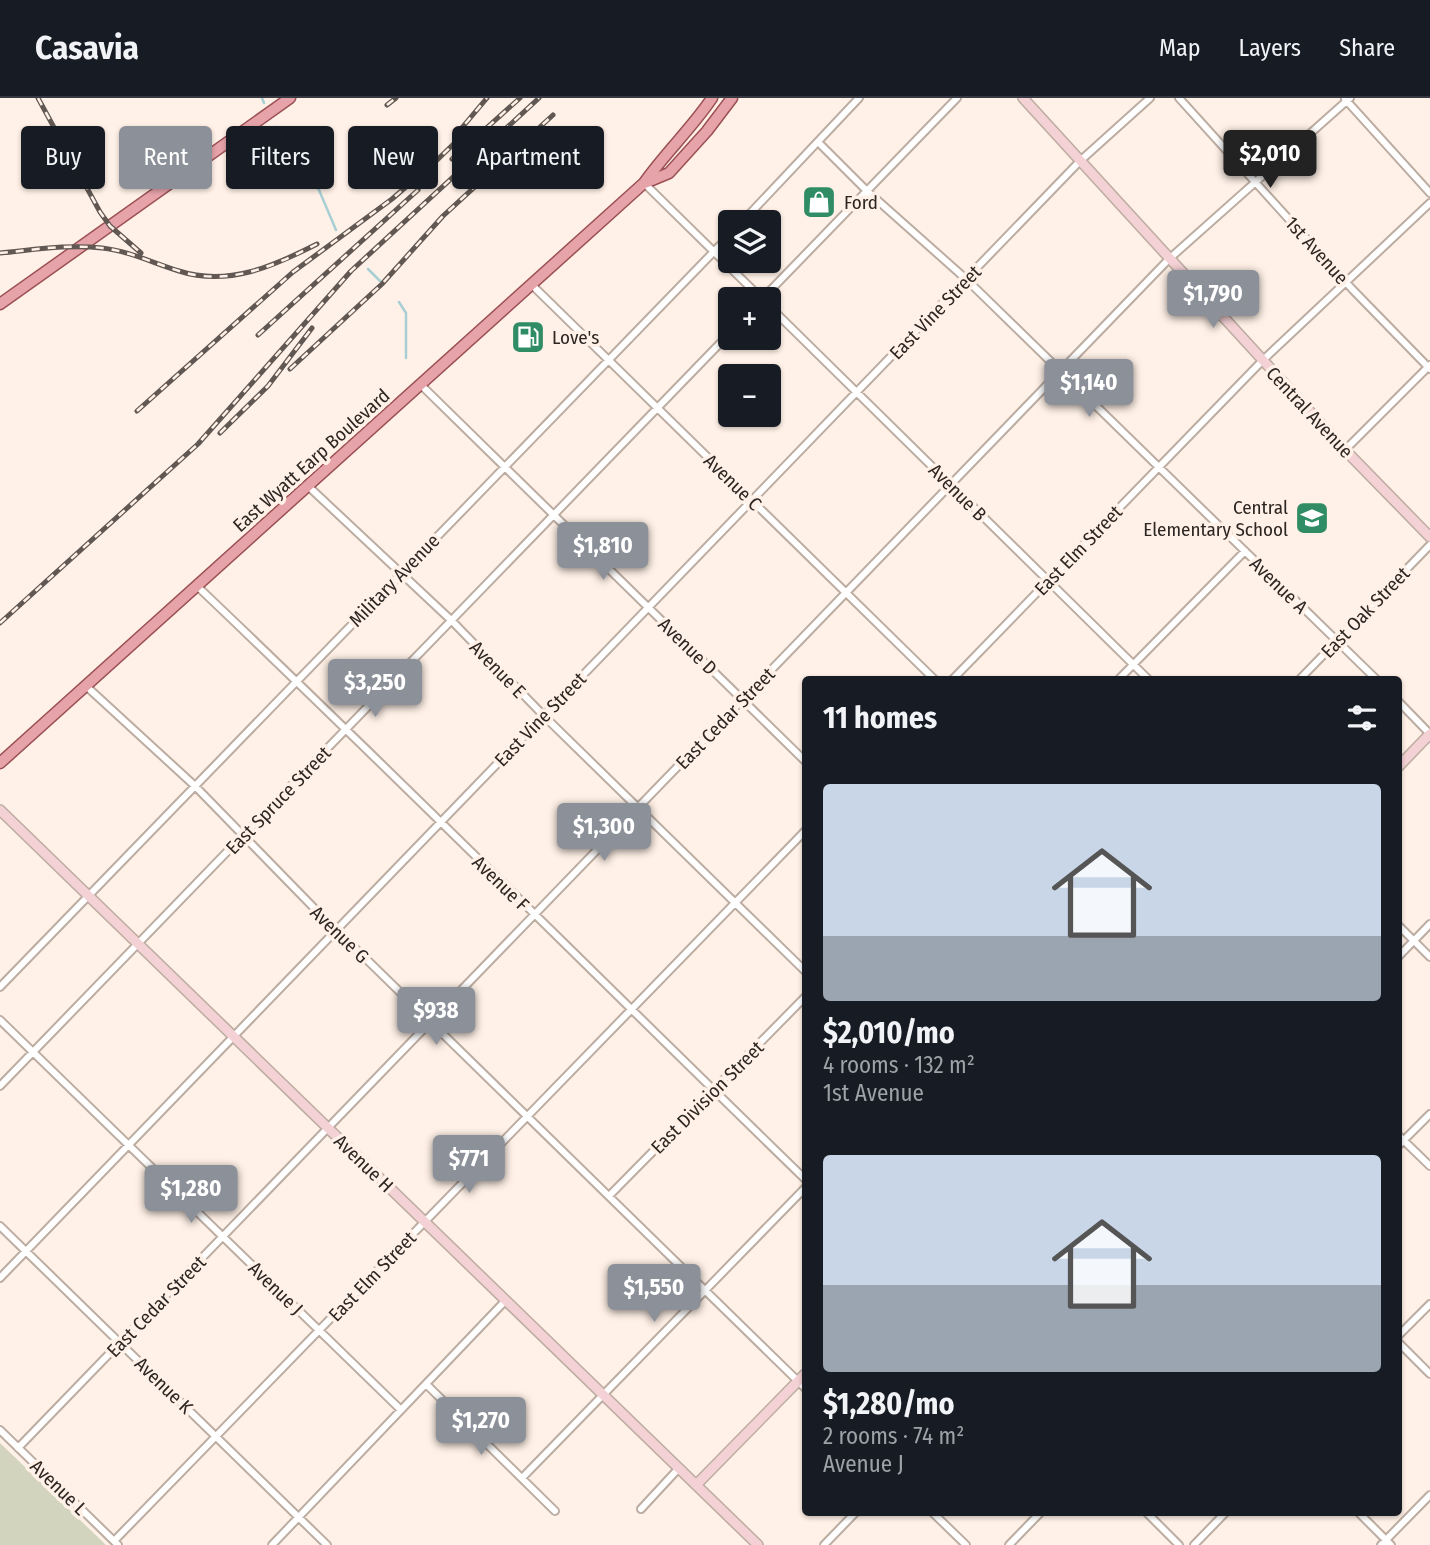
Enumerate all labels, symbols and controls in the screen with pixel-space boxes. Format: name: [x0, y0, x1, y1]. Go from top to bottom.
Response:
text: Casavia: [35, 28, 139, 68]
text: Map: [1159, 34, 1201, 62]
text: Layers: [1239, 34, 1301, 62]
text: Share: [1339, 34, 1395, 62]
chip: Buy: [21, 126, 105, 189]
chip: Rent: [119, 126, 212, 189]
chip: Filters: [226, 126, 334, 189]
chip: New: [348, 126, 438, 189]
chip: Apartment: [452, 126, 604, 189]
pin: $2,010: [1213, 130, 1327, 190]
text: $2,010: [1239, 139, 1301, 167]
shop icon: Ford: [800, 183, 838, 221]
place label: Ford: [844, 191, 878, 214]
map controls: [718, 210, 781, 427]
button: layers: [718, 210, 781, 273]
street label: 1st Avenue: [1280, 212, 1353, 289]
street label: East Vine Street: [885, 260, 986, 364]
pin: $1,790: [1156, 271, 1270, 330]
text: $1,790: [1183, 279, 1243, 307]
button: +: [718, 287, 781, 350]
fuel station icon: Love's: [509, 318, 547, 356]
place label: Love's: [552, 326, 599, 349]
pin: $1,140: [1032, 360, 1146, 419]
street label: Central Avenue: [1261, 362, 1358, 463]
button: −: [718, 364, 781, 427]
text: $1,140: [1060, 368, 1118, 396]
street label: East Wyatt Earp Boulevard: [228, 384, 394, 537]
street label: Avenue C: [699, 449, 767, 516]
street label: Avenue B: [924, 459, 991, 526]
place label: Central Elementary School: [1143, 496, 1288, 541]
school or university icon: Central Elementary School: [1293, 499, 1331, 537]
street label: East Elm Street: [1030, 500, 1128, 600]
pin: $1,810: [546, 522, 660, 582]
street label: Military Avenue: [344, 529, 444, 632]
text: $1,810: [573, 531, 633, 559]
street label: Avenue A: [1245, 552, 1312, 618]
street label: East Oak Street: [1316, 561, 1415, 663]
street label: Avenue D: [654, 613, 722, 680]
street label: Avenue E: [465, 636, 530, 703]
pin: $3,250: [318, 660, 432, 719]
street label: East Cedar Street: [671, 662, 780, 774]
street label: East Vine Street: [490, 667, 591, 771]
text: $3,250: [344, 668, 406, 696]
icon: filters: [1343, 699, 1381, 737]
text: 11 homes: [823, 700, 937, 736]
street label: East Spruce Street: [221, 741, 336, 859]
pin: $1,300: [547, 804, 661, 863]
text: $1,300: [573, 812, 635, 840]
icon: home: [1039, 830, 1165, 956]
street label: Avenue F: [468, 851, 534, 916]
street label: Avenue G: [306, 901, 374, 968]
pin: $938: [395, 988, 477, 1047]
text: $938: [413, 996, 459, 1024]
text: $2,010/mo: [823, 1015, 955, 1051]
street label: East Division Street: [646, 1036, 769, 1158]
text: 4 rooms · 132 m²: [823, 1051, 975, 1079]
text: 1st Avenue: [823, 1079, 924, 1107]
street label: Avenue H: [329, 1130, 398, 1197]
pin: $771: [428, 1136, 510, 1195]
text: $771: [449, 1144, 489, 1172]
pin: $1,280: [134, 1166, 248, 1225]
text: $1,280: [161, 1174, 221, 1202]
icon: home: [1039, 1201, 1165, 1327]
street label: East Elm Street: [324, 1226, 422, 1326]
street label: East Cedar Street: [102, 1250, 211, 1362]
street label: Avenue J: [244, 1257, 308, 1320]
pin: $1,550: [597, 1264, 711, 1324]
text: $1,550: [624, 1273, 684, 1301]
street label: Avenue K: [130, 1352, 198, 1419]
text: $1,280/mo: [823, 1386, 955, 1422]
pin: $1,270: [424, 1398, 538, 1457]
text: $1,270: [452, 1406, 510, 1434]
text: 2 rooms · 74 m²: [823, 1422, 964, 1450]
text: Avenue J: [823, 1450, 904, 1478]
street label: Avenue L: [25, 1455, 92, 1520]

